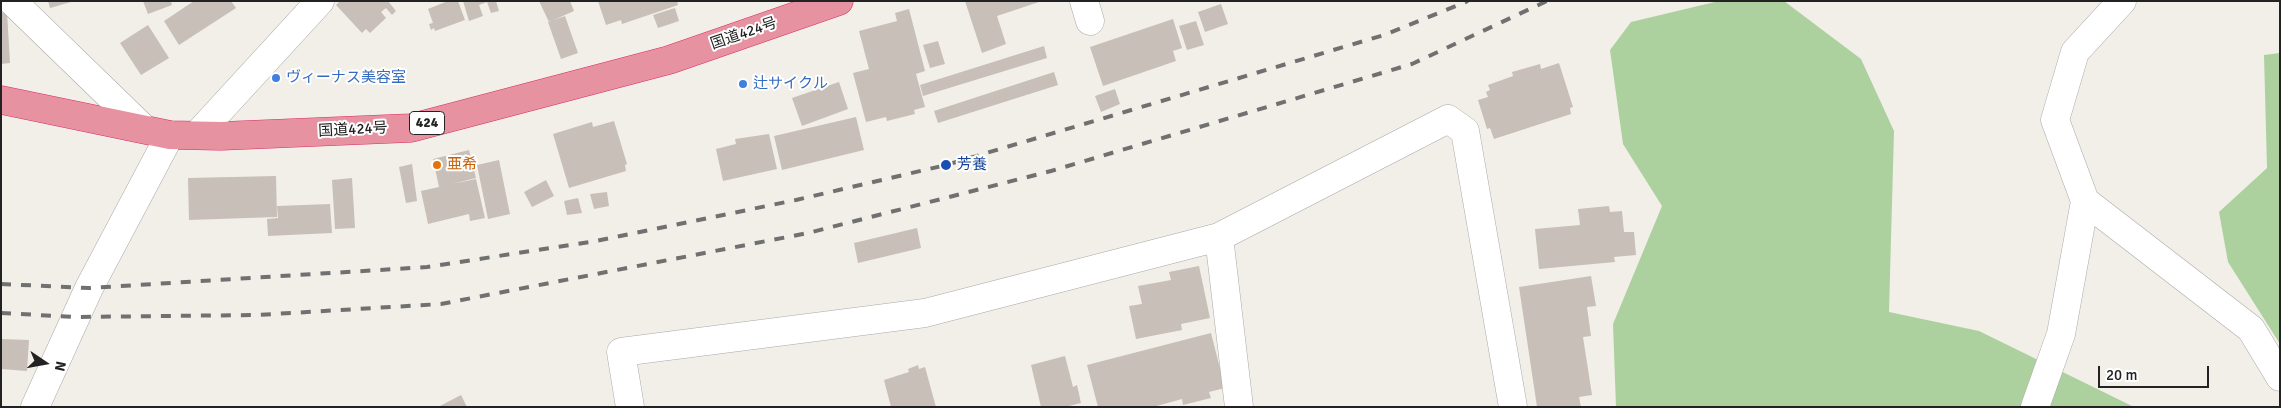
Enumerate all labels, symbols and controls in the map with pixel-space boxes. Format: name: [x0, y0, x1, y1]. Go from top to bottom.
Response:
street label: 国道424号: [708, 14, 780, 54]
place label: ヴィーナス美容室: [286, 69, 406, 87]
marker: ヴィーナス美容室: [270, 72, 282, 84]
place label: 辻サイクル: [753, 75, 828, 93]
marker: 辻サイクル: [737, 78, 749, 90]
road number: 424: [410, 112, 444, 134]
street label: 国道424号: [318, 119, 388, 141]
place label: 亜希: [447, 156, 477, 174]
place label: 芳養: [957, 156, 987, 174]
marker: 芳養: [939, 158, 953, 172]
marker: 亜希: [431, 159, 443, 171]
north arrow: [20, 338, 70, 388]
scale bar: [2101, 356, 2212, 388]
text: N: [51, 360, 69, 373]
text: 20 m: [2106, 366, 2137, 384]

